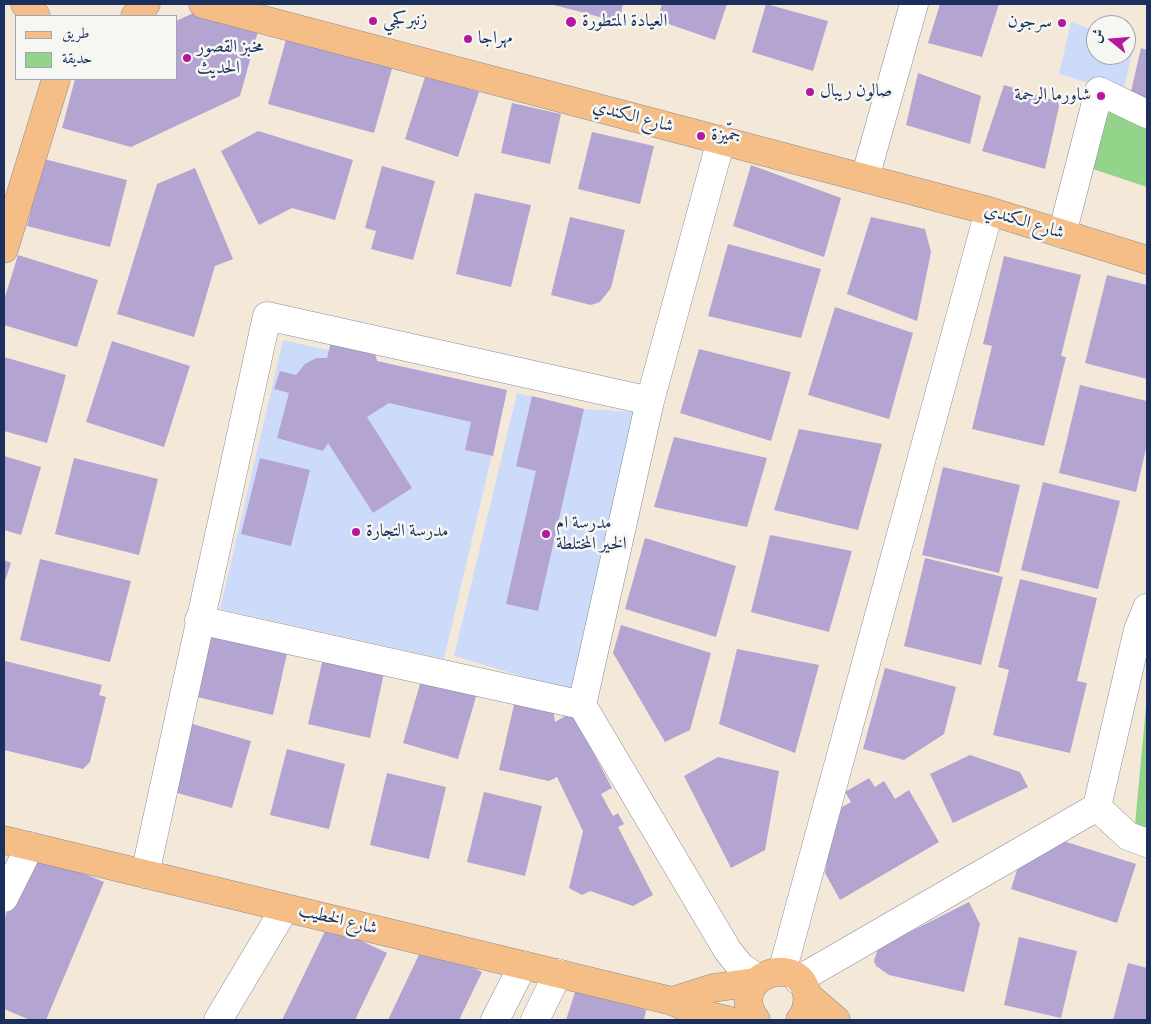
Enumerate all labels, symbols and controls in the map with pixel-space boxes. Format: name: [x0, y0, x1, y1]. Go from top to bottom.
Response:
place label: زنبركجي: [383, 10, 427, 32]
place label: العيادة المتطورة: [582, 11, 667, 33]
place label: سرجون: [1008, 12, 1052, 34]
legend: [15, 15, 178, 80]
marker: زنبركجي: [367, 15, 379, 27]
marker: العيادة المتطورة: [564, 15, 578, 29]
north arrow: [1086, 15, 1136, 65]
marker: سرجون: [1056, 17, 1068, 29]
text: طريق: [62, 24, 89, 42]
text: ش: [1087, 27, 1107, 45]
place label: مهراجا: [478, 28, 513, 50]
marker: مهراجا: [462, 33, 474, 45]
place label: مخبز القصور الحديث: [197, 37, 264, 80]
text: حديقة: [62, 49, 92, 67]
marker: مخبز القصور الحديث: [181, 52, 193, 64]
place label: صالون ريبال: [820, 81, 892, 103]
place label: شاورما الرحمة: [1014, 85, 1091, 107]
marker: صالون ريبال: [804, 86, 816, 98]
marker: شاورما الرحمة: [1095, 90, 1107, 102]
street label: شارع الكندي: [590, 96, 676, 138]
place label: جمّيزة: [711, 125, 741, 147]
marker: جمّيزة: [695, 130, 707, 142]
street label: شارع الكندي: [981, 200, 1067, 244]
place label: مدرسة ام الخير المختلطة: [556, 513, 627, 556]
place label: مدرسة التجارة: [366, 521, 449, 543]
marker: مدرسة التجارة: [350, 526, 362, 538]
marker: مدرسة ام الخير المختلطة: [540, 528, 552, 540]
street label: شارع الخطيب: [296, 900, 380, 940]

